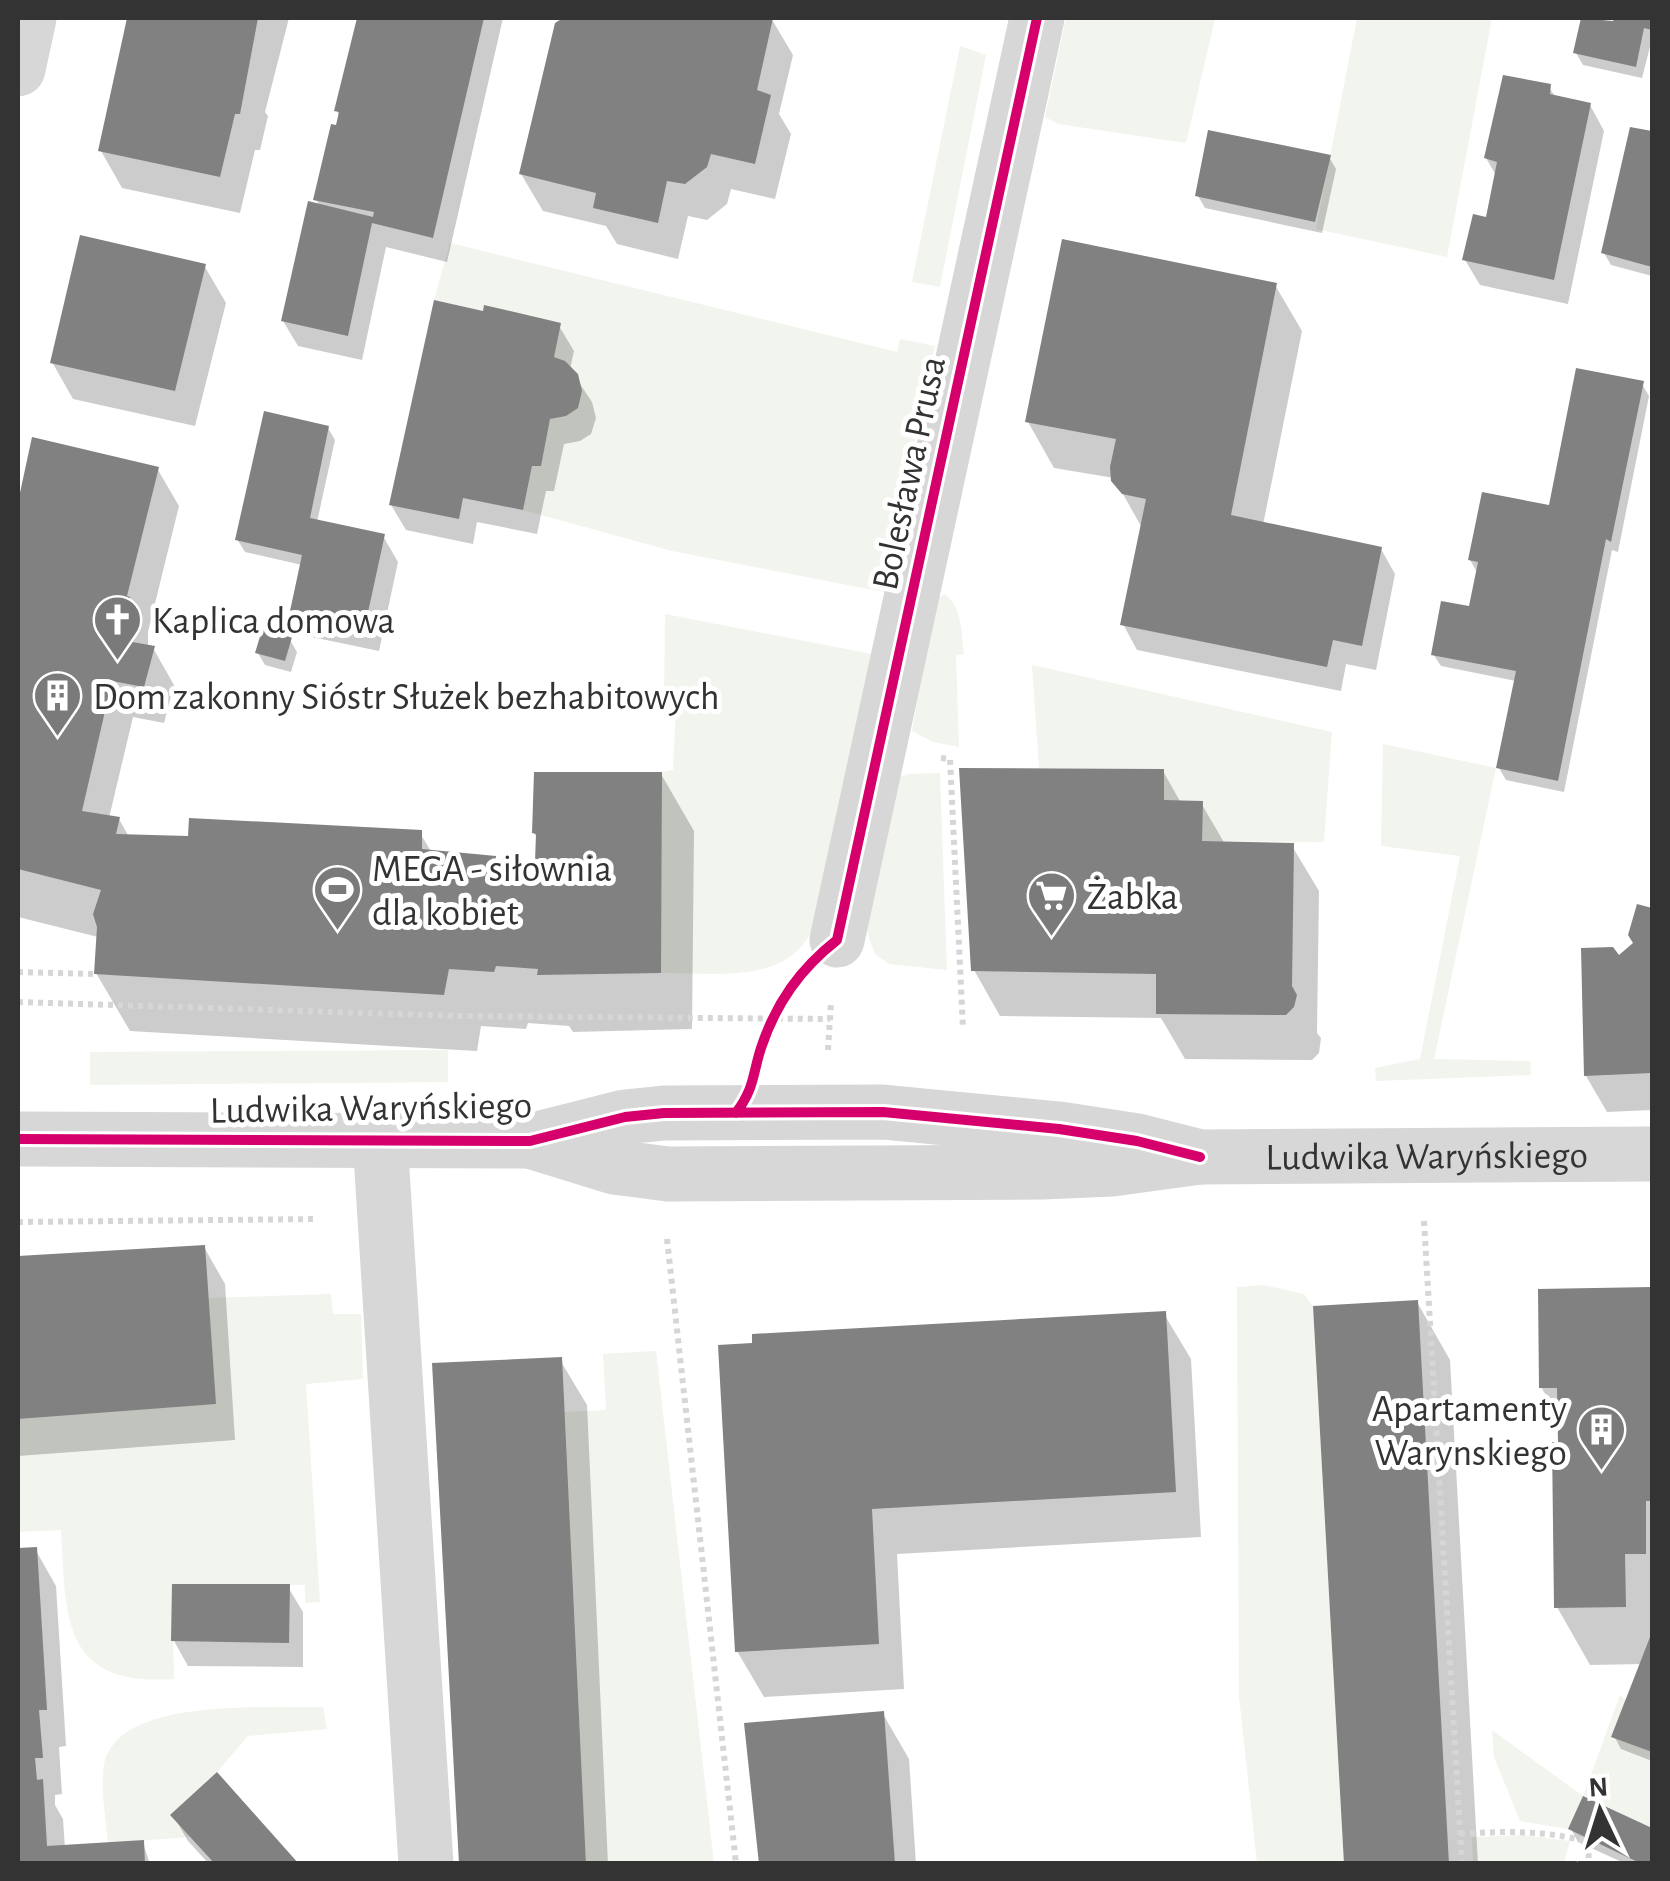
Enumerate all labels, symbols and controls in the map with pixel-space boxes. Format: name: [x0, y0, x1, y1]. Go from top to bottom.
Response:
street label: Bolesława Prusa: [867, 353, 953, 594]
church icon: Kaplica domowa: [91, 594, 143, 662]
place label: Kaplica domowa: [152, 603, 395, 641]
building icon: Dom zakonny Sióstr Służek bezhabitowych: [32, 670, 84, 738]
place label: Dom zakonny Sióstr Służek bezhabitowych: [93, 679, 719, 717]
place label: MEGA - siłownia dla kobiet: [372, 851, 612, 933]
sports icon: MEGA - siłownia dla kobiet: [311, 864, 363, 932]
supermarket icon: Żabka: [1026, 870, 1078, 938]
place label: Żabka: [1087, 876, 1178, 917]
street label: Ludwika Waryńskiego: [209, 1087, 533, 1131]
street label: Ludwika Waryńskiego: [1265, 1137, 1588, 1178]
place label: Apartamenty Warynskiego: [1372, 1391, 1567, 1473]
building icon: Apartamenty Warynskiego: [1576, 1404, 1628, 1472]
north arrow: [1550, 1761, 1650, 1861]
text: N: [1588, 1773, 1609, 1803]

